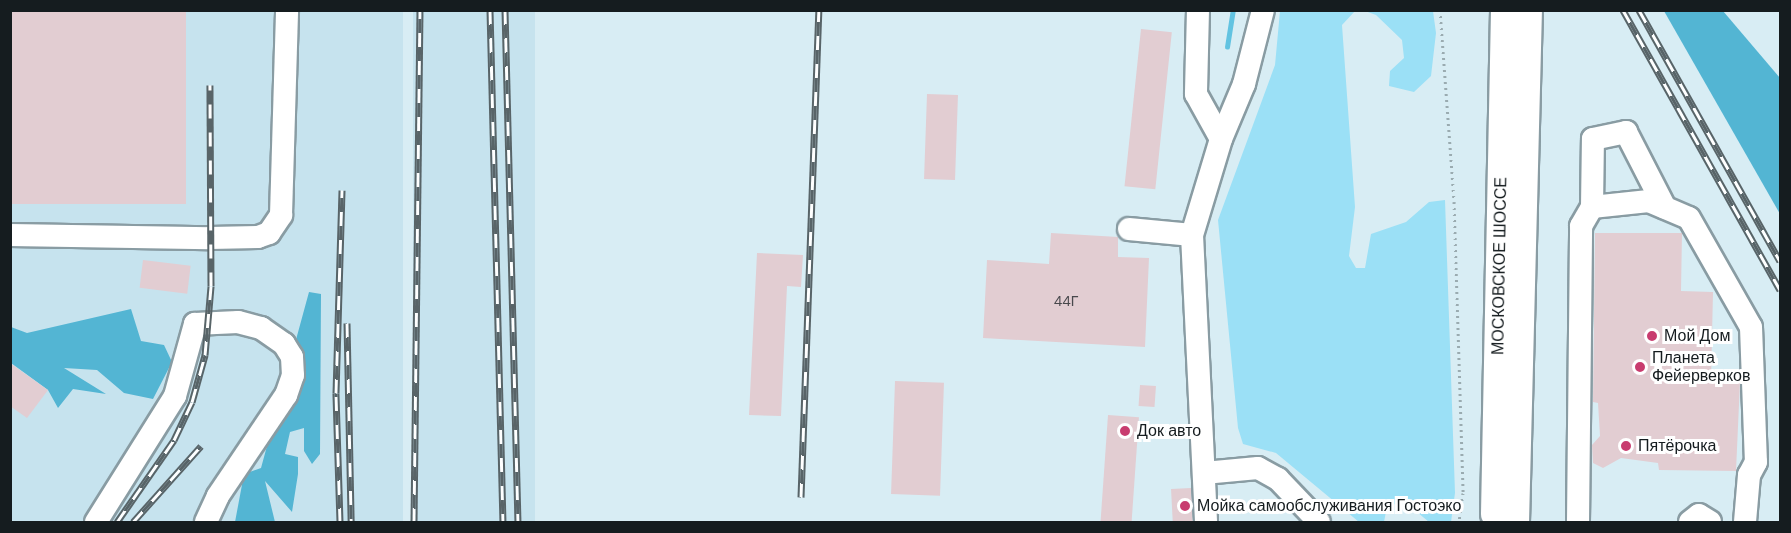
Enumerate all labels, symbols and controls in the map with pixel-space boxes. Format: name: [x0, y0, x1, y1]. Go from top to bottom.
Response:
street label: МОСКОВСКОЕ ШОССЕ: [1489, 177, 1511, 355]
house number: 44Г: [1054, 293, 1078, 309]
place label: Мой Дом: [1664, 326, 1731, 346]
marker: Мой Дом: [1645, 329, 1659, 343]
place label: Планета Фейерверков: [1652, 348, 1750, 386]
marker: Планета Фейерверков: [1633, 360, 1647, 374]
place label: Док авто: [1137, 421, 1201, 441]
marker: Док авто: [1118, 424, 1132, 438]
place label: Пятёрочка: [1638, 436, 1716, 456]
marker: Пятёрочка: [1619, 439, 1633, 453]
place label: Мойка самообслуживания Гостоэко: [1197, 496, 1461, 516]
marker: Мойка самообслуживания Гостоэко: [1178, 499, 1192, 513]

